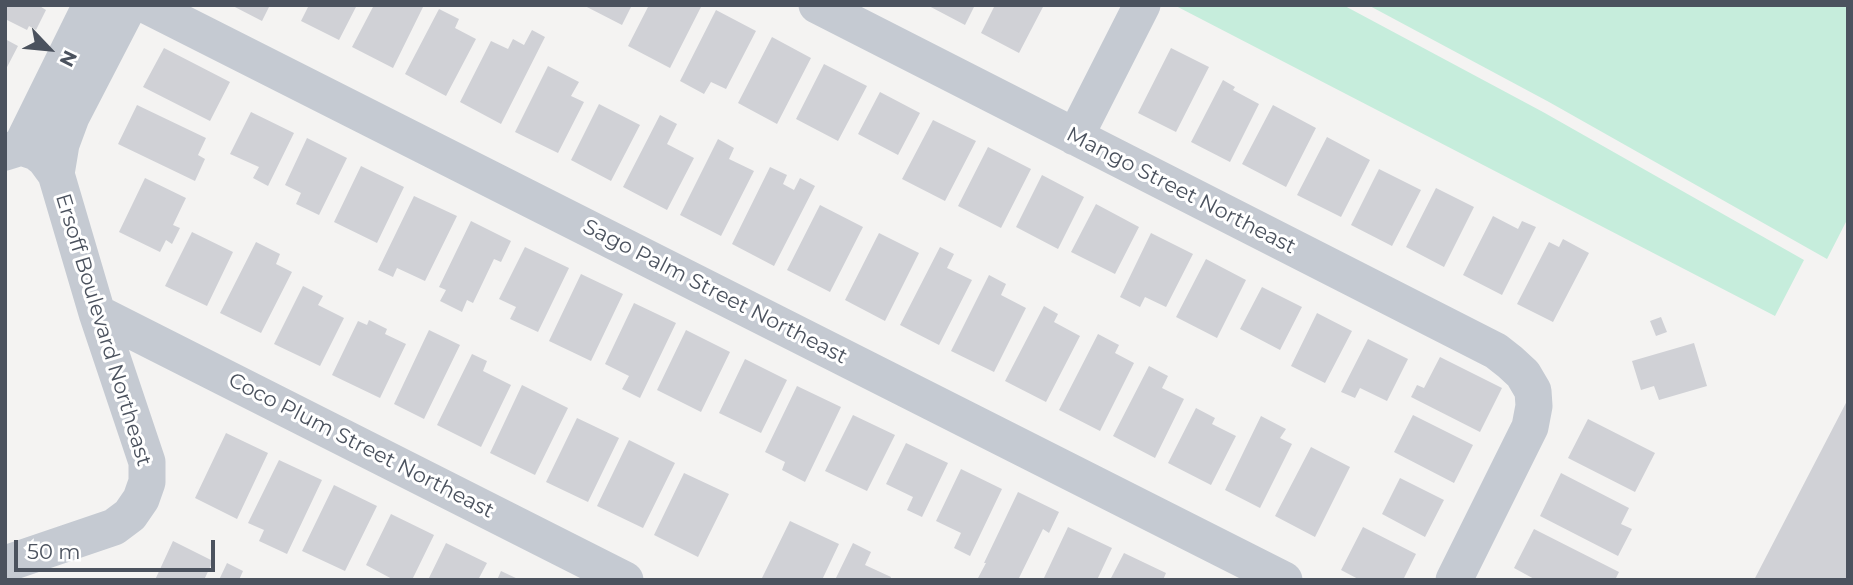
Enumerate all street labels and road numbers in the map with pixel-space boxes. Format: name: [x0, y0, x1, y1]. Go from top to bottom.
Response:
street label: Mango Street Northeast: [1062, 122, 1300, 260]
street label: Ersoff Boulevard Northeast: [50, 191, 156, 469]
street label: Sago Palm Street Northeast: [579, 214, 851, 370]
street label: Coco Plum Street Northeast: [224, 368, 498, 524]

